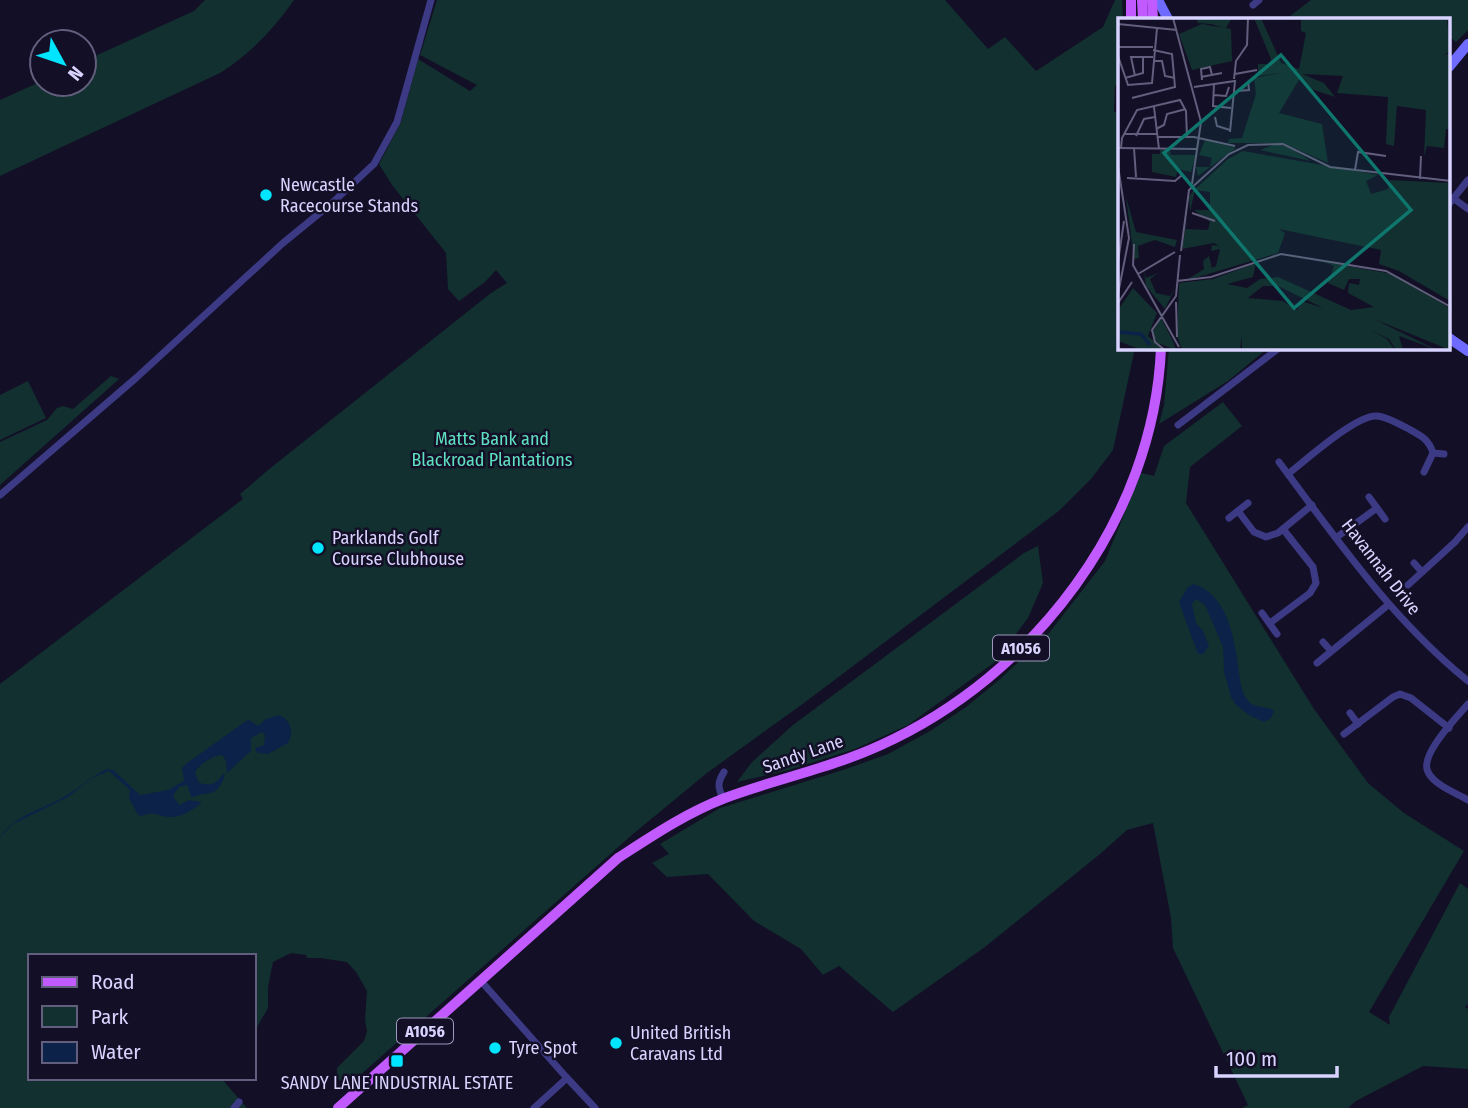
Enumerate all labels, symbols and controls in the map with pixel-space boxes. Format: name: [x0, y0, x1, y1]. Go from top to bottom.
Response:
inset map: [1118, 18, 1450, 350]
north arrow: [28, 28, 98, 98]
text: N: [63, 62, 88, 85]
place label: Newcastle Racecourse Stands: [280, 174, 418, 217]
marker: Newcastle Racecourse Stands: [258, 187, 274, 203]
park label: Matts Bank and Blackroad Plantations: [411, 428, 573, 471]
street label: Havannah Drive: [1337, 515, 1425, 619]
place label: Parklands Golf Course Clubhouse: [332, 527, 464, 570]
marker: Parklands Golf Course Clubhouse: [310, 540, 326, 556]
road number: A1056: [993, 636, 1049, 660]
street label: Sandy Lane: [760, 730, 846, 778]
legend: [28, 954, 256, 1080]
text: Road: [91, 969, 135, 995]
text: Park: [91, 1004, 129, 1030]
road number: A1056: [397, 1018, 453, 1044]
place label: United British Caravans Ltd: [630, 1022, 731, 1065]
scale bar: [1216, 1034, 1337, 1078]
marker: United British Caravans Ltd: [608, 1035, 624, 1051]
place label: Tyre Spot: [509, 1037, 578, 1059]
text: Water: [91, 1039, 141, 1065]
marker: Tyre Spot: [487, 1040, 503, 1056]
text: 100 m: [1226, 1046, 1277, 1072]
marker: SANDY LANE INDUSTRIAL ESTATE: [389, 1053, 405, 1069]
place label: SANDY LANE INDUSTRIAL ESTATE: [281, 1072, 513, 1094]

